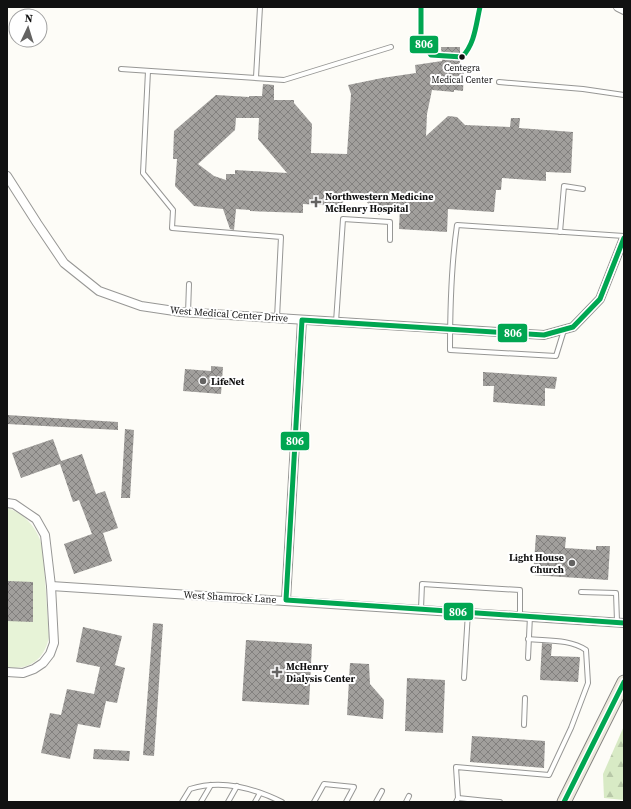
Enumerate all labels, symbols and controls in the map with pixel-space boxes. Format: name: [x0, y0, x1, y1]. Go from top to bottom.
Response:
north arrow: [8, 8, 48, 48]
text: N: [24, 11, 33, 26]
line badge: 806: [409, 35, 439, 54]
text: 806: [415, 37, 433, 52]
marker: Centegra Medical Center: [457, 52, 467, 62]
place label: Centegra Medical Center: [431, 62, 493, 86]
place label: Northwestern Medicine McHenry Hospital: [325, 190, 433, 215]
marker: Northwestern Medicine McHenry Hospital: [310, 196, 322, 208]
street label: West Medical Center Drive: [170, 303, 288, 325]
line badge: 806: [497, 323, 528, 343]
text: 806: [504, 326, 522, 341]
place label: LifeNet: [211, 375, 245, 388]
marker: LifeNet: [198, 376, 208, 386]
line badge: 806: [280, 431, 310, 451]
text: 806: [286, 434, 304, 449]
place label: Light House Church: [509, 551, 564, 576]
marker: Light House Church: [567, 558, 577, 568]
street label: West Shamrock Lane: [183, 588, 277, 606]
line badge: 806: [443, 602, 474, 621]
text: 806: [449, 605, 467, 620]
place label: McHenry Dialysis Center: [286, 660, 355, 685]
marker: McHenry Dialysis Center: [271, 666, 283, 678]

